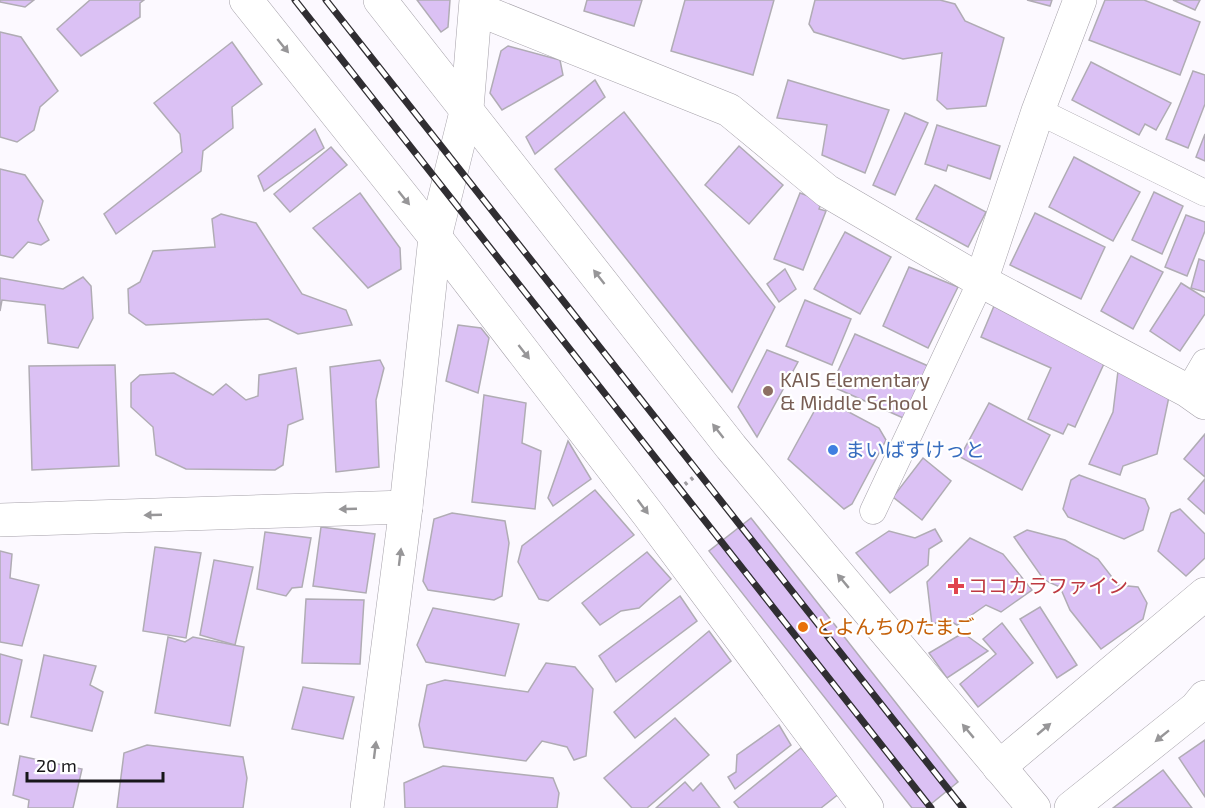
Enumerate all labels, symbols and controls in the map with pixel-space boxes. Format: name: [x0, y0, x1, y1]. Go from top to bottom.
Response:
one-way arrow: [276, 38, 289, 54]
one-way arrow: [398, 191, 410, 206]
one-way arrow: [593, 270, 605, 285]
one-way arrow: [517, 345, 529, 360]
place label: KAIS Elementary & Middle School: [780, 367, 931, 414]
marker: KAIS Elementary & Middle School: [761, 384, 775, 398]
one-way arrow: [713, 424, 725, 439]
place label: まいばすけっと: [845, 437, 985, 461]
marker: まいばすけっと: [826, 443, 840, 457]
one-way arrow: [636, 499, 649, 515]
one-way arrow: [338, 504, 357, 513]
one-way arrow: [143, 511, 162, 520]
one-way arrow: [395, 547, 404, 566]
place label: ココカラファイン: [968, 573, 1128, 597]
one-way arrow: [837, 574, 850, 589]
marker: ココカラファイン: [949, 579, 963, 593]
place label: とよんちのたまご: [815, 614, 974, 638]
marker: とよんちのたまご: [796, 620, 810, 634]
one-way arrow: [963, 723, 975, 738]
one-way arrow: [1036, 723, 1052, 736]
one-way arrow: [1154, 729, 1169, 741]
one-way arrow: [370, 740, 379, 759]
scale bar: [27, 745, 164, 783]
text: 20 m: [36, 754, 77, 776]

